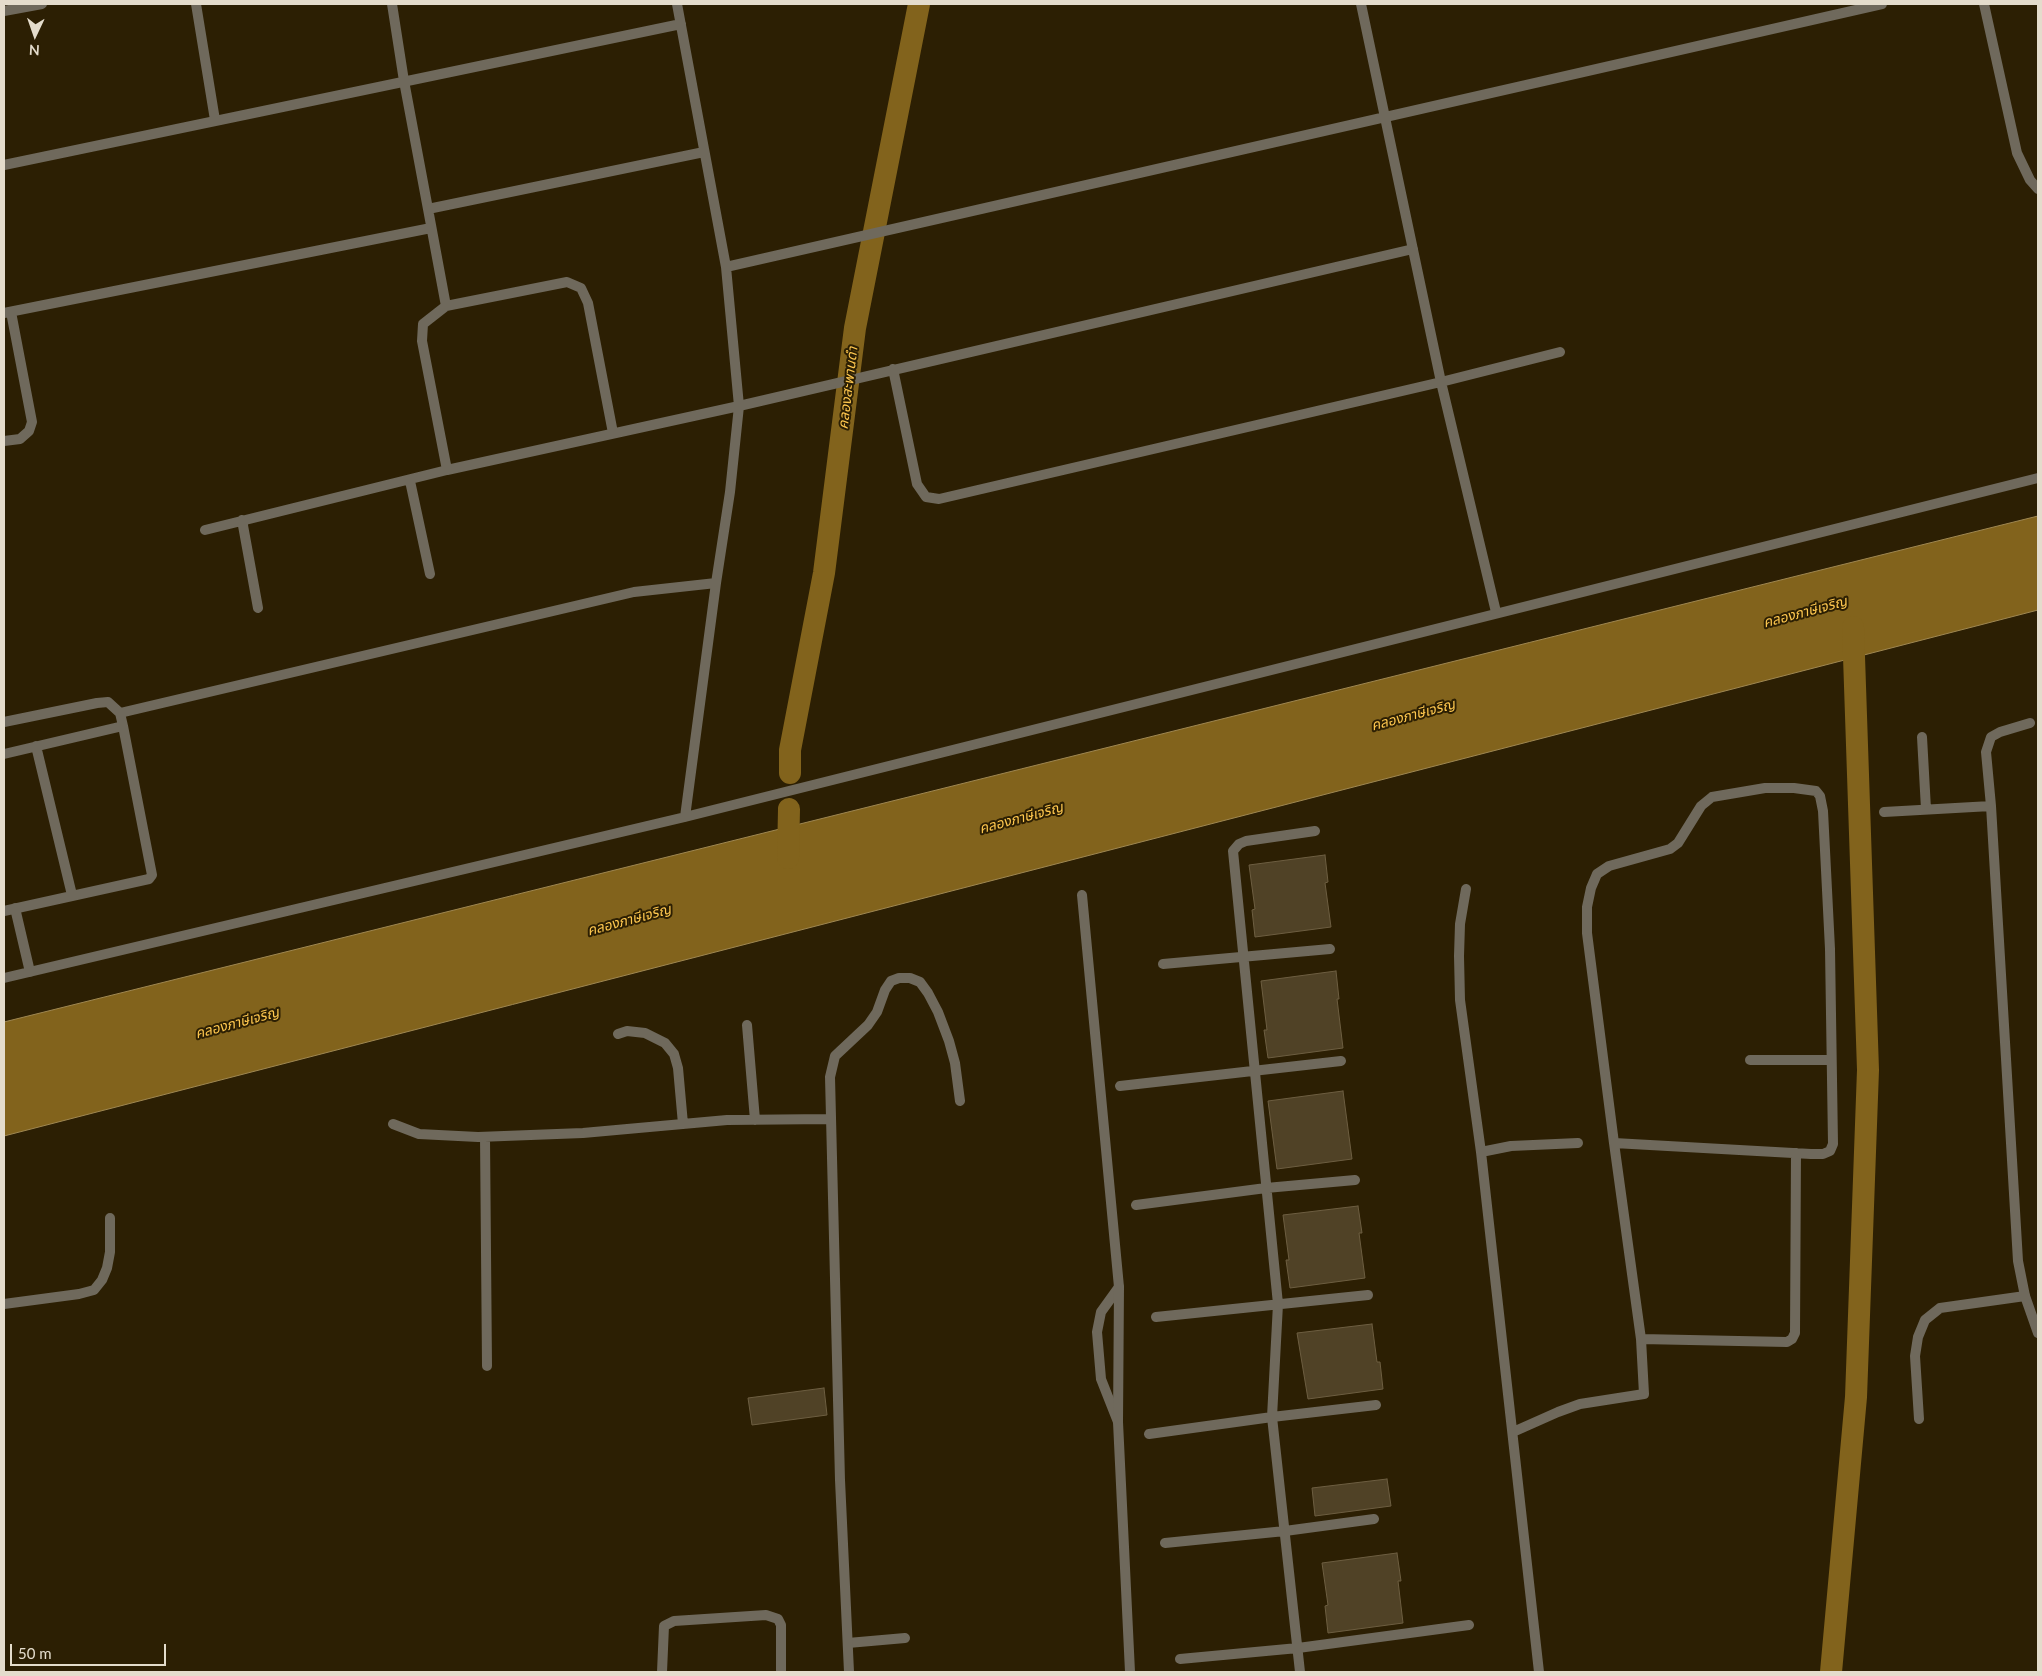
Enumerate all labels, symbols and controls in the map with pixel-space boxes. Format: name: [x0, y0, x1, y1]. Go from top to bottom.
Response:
north arrow: [10, 10, 60, 60]
text: N: [28, 42, 40, 59]
water label: คลองสะพานดำ: [835, 346, 861, 430]
water label: คลองภาษีเจริญ: [1761, 593, 1849, 631]
water label: คลองภาษีเจริญ: [1369, 696, 1457, 734]
water label: คลองภาษีเจริญ: [977, 799, 1065, 837]
water label: คลองภาษีเจริญ: [585, 901, 673, 939]
water label: คลองภาษีเจริญ: [193, 1004, 281, 1042]
scale bar: [12, 1634, 169, 1666]
text: 50 m: [18, 1644, 52, 1662]

